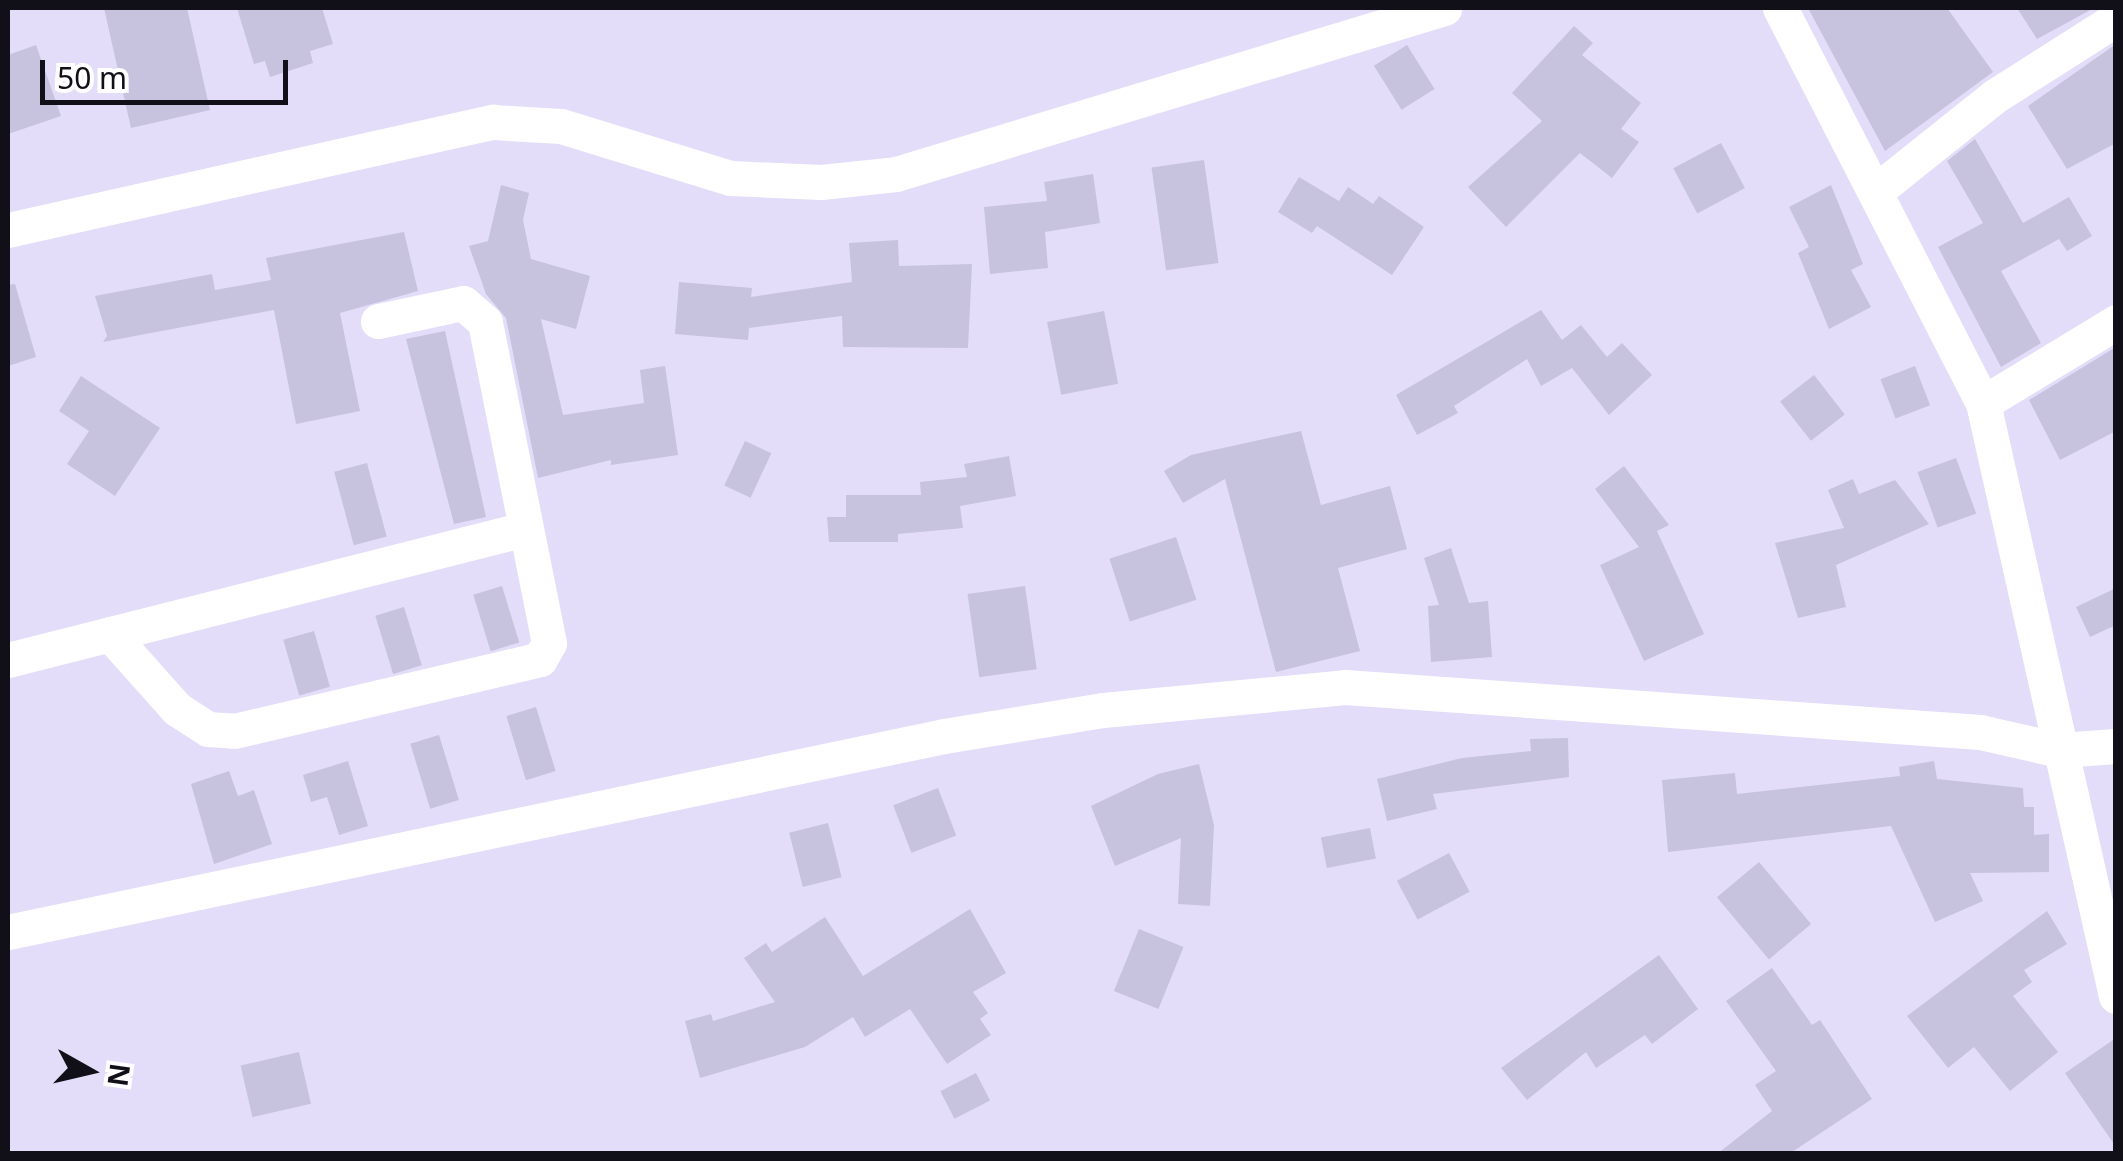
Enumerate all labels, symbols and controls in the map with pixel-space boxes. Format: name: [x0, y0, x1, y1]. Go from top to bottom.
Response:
scale bar: [45, 40, 292, 102]
text: 50 m: [57, 57, 127, 98]
north arrow: [40, 1021, 140, 1121]
text: N: [99, 1061, 140, 1089]

